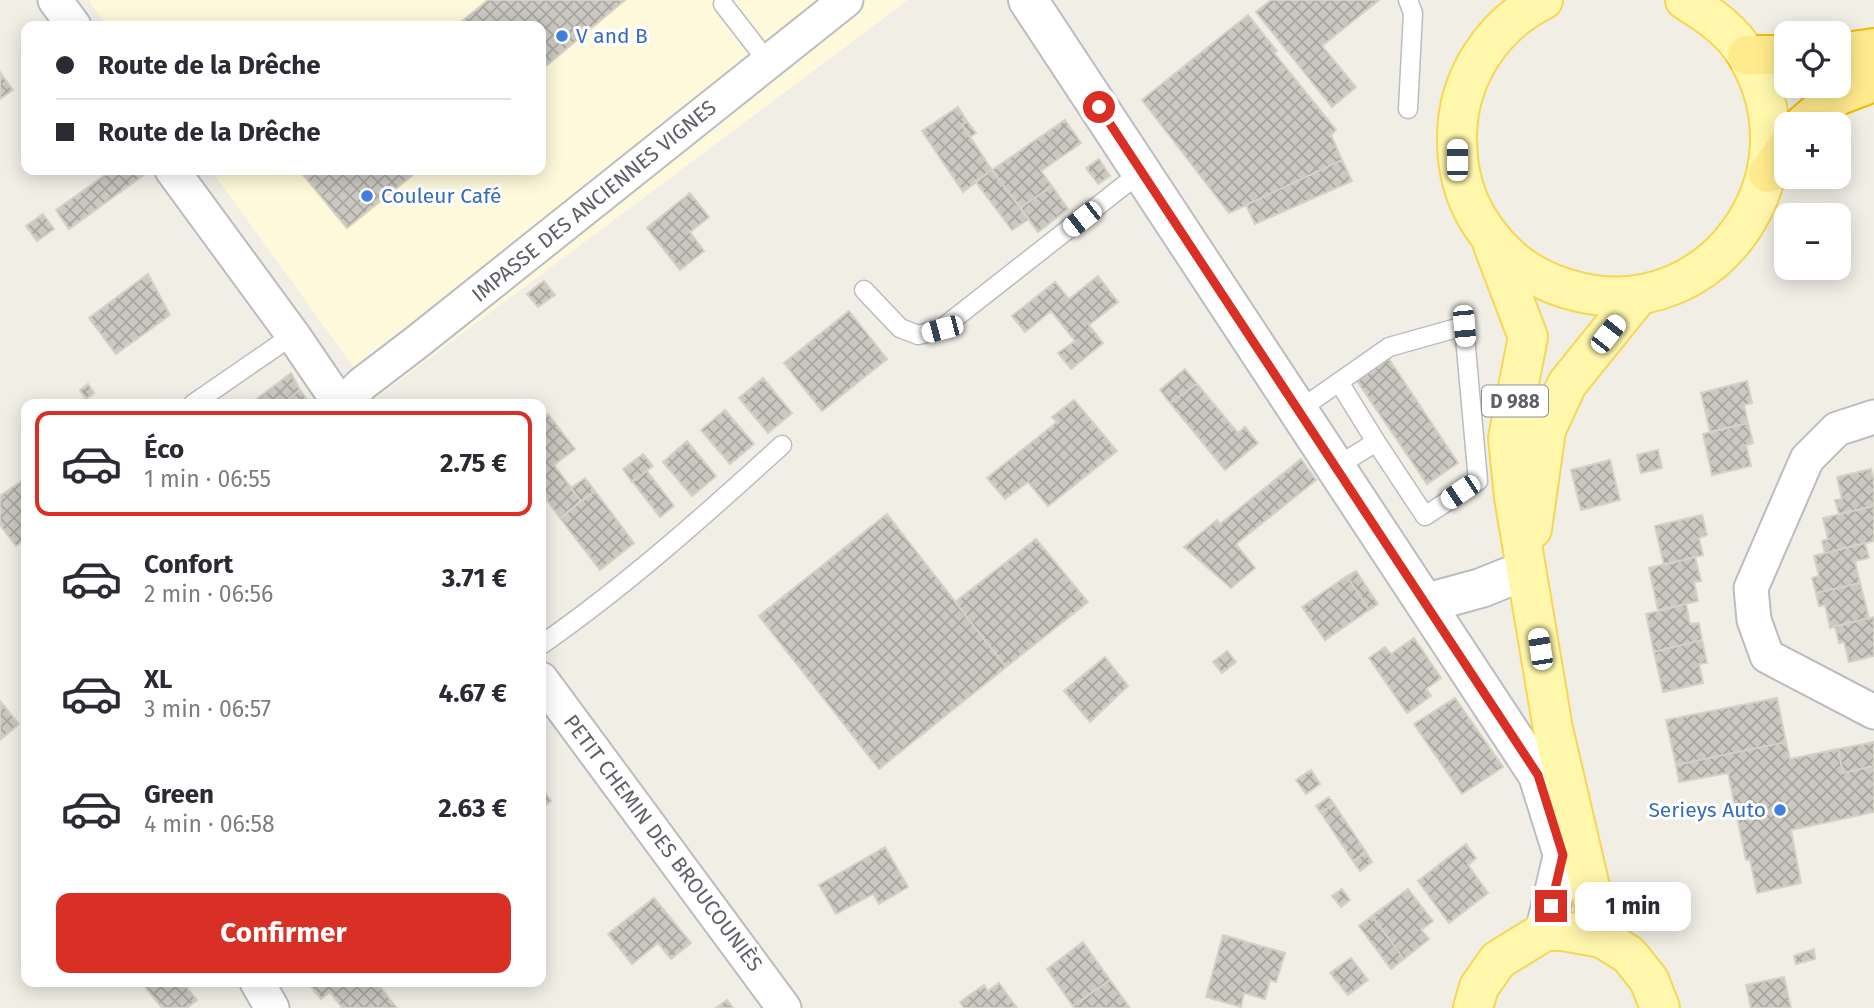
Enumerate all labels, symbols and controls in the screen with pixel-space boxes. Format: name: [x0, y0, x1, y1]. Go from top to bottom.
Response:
map controls: [1774, 21, 1851, 280]
button: locate: [1774, 21, 1851, 98]
place label: V and B: [576, 23, 648, 49]
marker: V and B: [554, 28, 570, 44]
text: Route de la Drêche: [98, 50, 321, 81]
route start: [1083, 91, 1115, 123]
street label: IMPASSE DES ANCIENNES VIGNES: [467, 94, 721, 308]
button: +: [1774, 112, 1851, 189]
text: Route de la Drêche: [98, 117, 321, 148]
car: [1447, 139, 1468, 181]
place label: Couleur Café: [381, 183, 501, 209]
marker: Couleur Café: [359, 188, 375, 204]
car: [1059, 198, 1106, 240]
button: −: [1774, 203, 1851, 280]
car: [1452, 304, 1477, 348]
car: [1587, 311, 1630, 357]
car: [919, 313, 966, 345]
road number: D 988: [1482, 386, 1548, 416]
icon: car: [60, 432, 123, 495]
text: Éco: [144, 434, 184, 465]
text: 2.75 €: [440, 448, 507, 479]
text: 1 min · 06:55: [144, 465, 271, 493]
car: [1437, 472, 1484, 512]
icon: car: [60, 547, 123, 610]
text: Confort: [144, 549, 233, 580]
text: 3.71 €: [442, 563, 507, 594]
text: 2 min · 06:56: [144, 580, 273, 608]
car: [1527, 627, 1554, 671]
icon: car: [60, 662, 123, 725]
text: XL: [144, 664, 172, 695]
text: 4.67 €: [439, 678, 507, 709]
text: 3 min · 06:57: [144, 695, 271, 723]
street label: PETIT CHEMIN DES BROUCOUNIÈS: [558, 710, 768, 976]
icon: car: [60, 777, 123, 840]
text: Green: [144, 779, 214, 810]
text: 2.63 €: [438, 793, 507, 824]
place label: Serieys Auto: [1648, 797, 1766, 823]
marker: Serieys Auto: [1772, 802, 1788, 818]
text: 4 min · 06:58: [144, 810, 275, 838]
callout: 1 min: [1576, 881, 1691, 930]
route end: [1535, 890, 1567, 922]
text: 1 min: [1605, 892, 1661, 920]
button: Confirmer: [56, 893, 511, 973]

